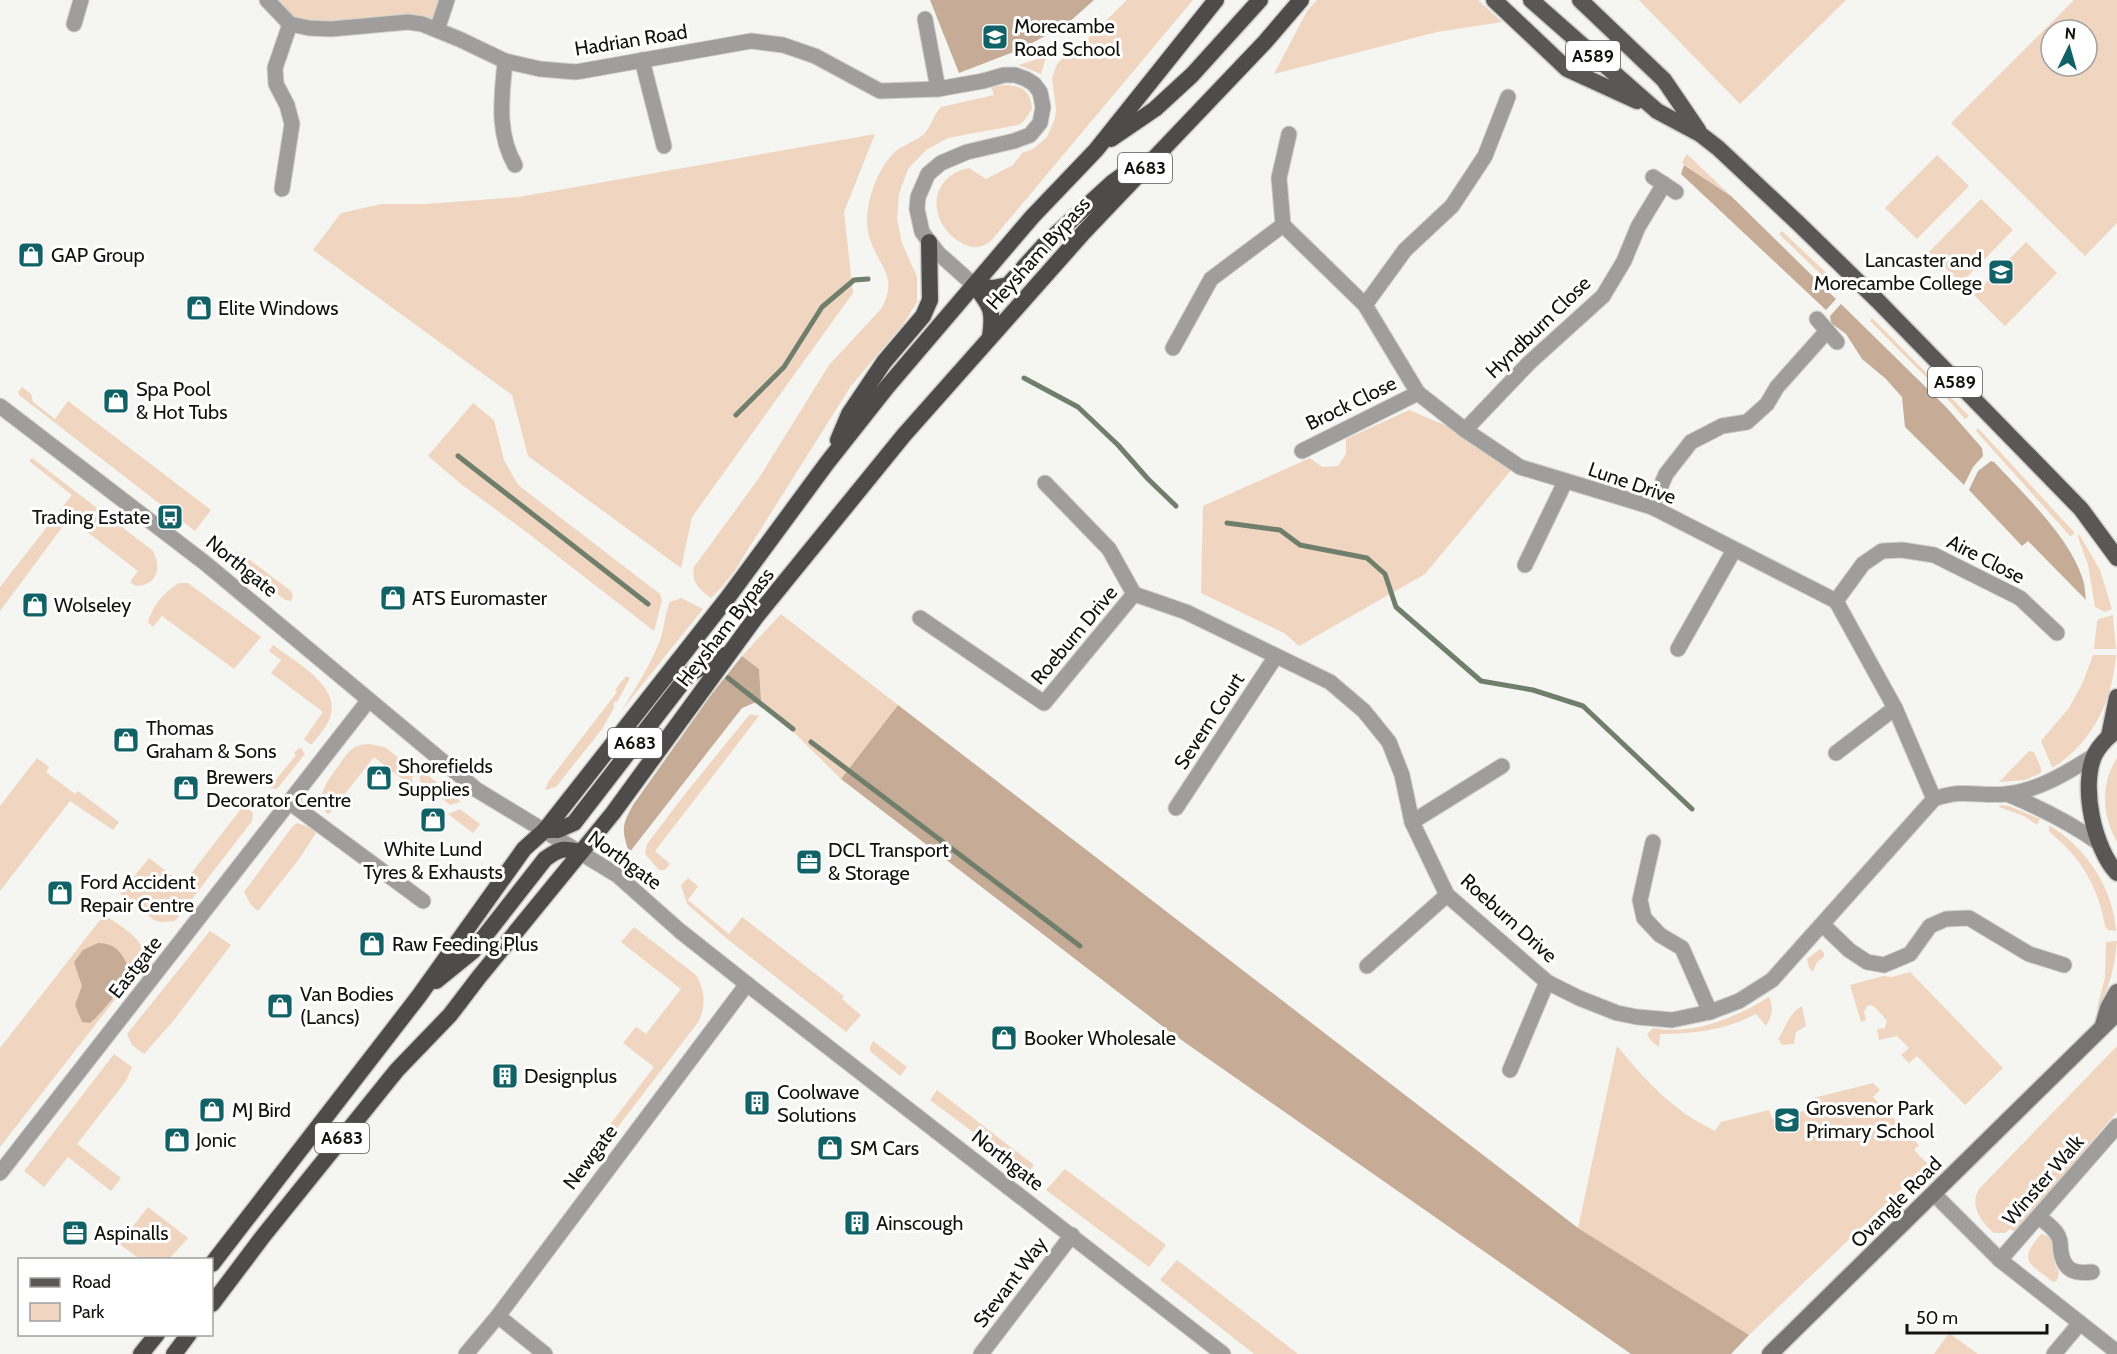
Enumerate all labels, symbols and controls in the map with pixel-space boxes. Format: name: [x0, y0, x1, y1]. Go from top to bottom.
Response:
place label: Morecambe Road School: [1014, 14, 1120, 61]
north arrow: [2039, 18, 2099, 78]
street label: Hadrian Road: [573, 19, 689, 61]
school or university icon: Morecambe Road School: [980, 22, 1010, 52]
text: N: [2064, 24, 2077, 44]
road number: A589: [1566, 41, 1620, 71]
road number: A683: [1118, 153, 1172, 183]
street label: Heysham Bypass: [981, 192, 1095, 314]
shop icon: GAP Group: [16, 240, 46, 270]
place label: GAP Group: [51, 243, 145, 267]
place label: Lancaster and Morecambe College: [1814, 248, 1982, 295]
school or university icon: Lancaster and Morecambe College: [1986, 257, 2016, 287]
street label: Hyndburn Close: [1481, 271, 1595, 383]
shop icon: Elite Windows: [184, 293, 214, 323]
place label: Elite Windows: [218, 296, 338, 320]
road number: A589: [1928, 367, 1982, 397]
street label: Brock Close: [1302, 371, 1400, 435]
place label: Spa Pool & Hot Tubs: [136, 377, 227, 424]
shop icon: Spa Pool & Hot Tubs: [101, 386, 131, 416]
street label: Lune Drive: [1585, 457, 1679, 509]
bus stop icon: Trading Estate: [155, 502, 185, 532]
place label: Trading Estate: [32, 505, 150, 529]
street label: Aire Close: [1943, 529, 2029, 589]
street label: Northgate: [201, 530, 283, 602]
street label: Heysham Bypass: [671, 563, 779, 691]
street label: Roeburn Drive: [1026, 581, 1122, 689]
shop icon: ATS Euromaster: [378, 583, 408, 613]
place label: ATS Euromaster: [412, 586, 548, 610]
shop icon: Wolseley: [20, 590, 50, 620]
place label: Wolseley: [54, 593, 131, 617]
street label: Severn Court: [1169, 668, 1249, 774]
place label: Thomas Graham & Sons: [146, 716, 276, 763]
shop icon: Thomas Graham & Sons: [111, 725, 141, 755]
road number: A683: [608, 728, 662, 758]
place label: Shorefields Supplies: [398, 754, 493, 801]
shop icon: Shorefields Supplies: [364, 763, 394, 793]
place label: Brewers Decorator Centre: [206, 765, 351, 812]
shop icon: Brewers Decorator Centre: [171, 773, 201, 803]
shop icon: White Lund Tyres & Exhausts: [418, 805, 448, 835]
street label: Northgate: [584, 825, 666, 895]
place label: White Lund Tyres & Exhausts: [363, 837, 503, 884]
place label: DCL Transport & Storage: [828, 838, 949, 885]
office icon: DCL Transport & Storage: [794, 847, 824, 877]
street label: Roeburn Drive: [1456, 868, 1562, 968]
place label: Ford Accident Repair Centre: [80, 870, 196, 917]
shop icon: Ford Accident Repair Centre: [45, 878, 75, 908]
shop icon: Raw Feeding Plus: [357, 929, 387, 959]
street label: Eastgate: [103, 931, 167, 1003]
place label: Raw Feeding Plus: [392, 932, 538, 956]
place label: Van Bodies (Lancs): [300, 982, 393, 1029]
shop icon: Van Bodies (Lancs): [265, 991, 295, 1021]
shop icon: Booker Wholesale: [989, 1023, 1019, 1053]
place label: Booker Wholesale: [1024, 1026, 1176, 1050]
building icon: Designplus: [490, 1061, 520, 1091]
place label: Designplus: [524, 1064, 617, 1088]
place label: Coolwave Solutions: [777, 1080, 859, 1127]
building icon: Coolwave Solutions: [742, 1088, 772, 1118]
shop icon: MJ Bird: [197, 1095, 227, 1125]
place label: Grosvenor Park Primary School: [1806, 1096, 1934, 1143]
place label: MJ Bird: [232, 1098, 291, 1122]
school or university icon: Grosvenor Park Primary School: [1772, 1105, 1802, 1135]
street label: Newgate: [558, 1120, 622, 1194]
road number: A683: [315, 1123, 369, 1153]
street label: Northgate: [967, 1124, 1049, 1196]
shop icon: Jonic: [162, 1125, 192, 1155]
place label: Jonic: [195, 1128, 236, 1152]
street label: Winster Walk: [1997, 1130, 2089, 1230]
shop icon: SM Cars: [815, 1133, 845, 1163]
place label: SM Cars: [850, 1136, 919, 1160]
street label: Ovangle Road: [1846, 1152, 1946, 1252]
building icon: Ainscough: [842, 1208, 872, 1238]
place label: Ainscough: [876, 1211, 963, 1235]
office icon: Aspinalls: [60, 1218, 90, 1248]
place label: Aspinalls: [94, 1221, 168, 1245]
street label: Stevant Way: [968, 1232, 1052, 1332]
legend: [18, 1258, 213, 1336]
text: Road: [72, 1271, 111, 1293]
scale bar: [1907, 1297, 2046, 1335]
text: Park: [72, 1301, 105, 1323]
text: 50 m: [1916, 1307, 1958, 1329]

